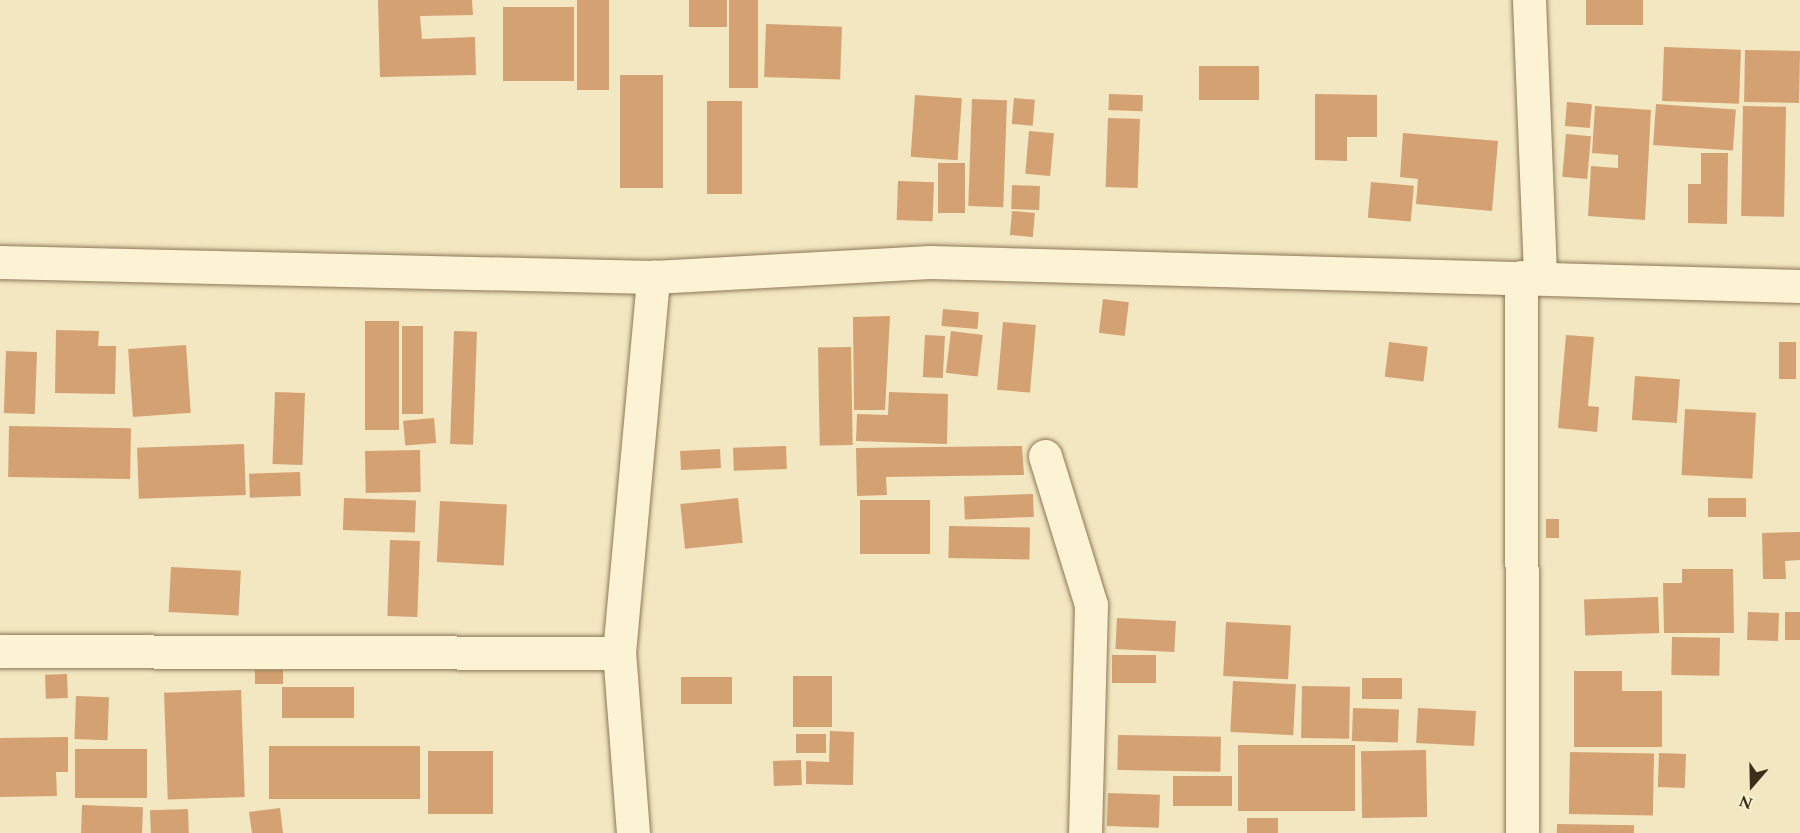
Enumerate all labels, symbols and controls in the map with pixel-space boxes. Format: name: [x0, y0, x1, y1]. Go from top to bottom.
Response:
north arrow: [1722, 755, 1782, 815]
text: N: [1736, 788, 1756, 815]

